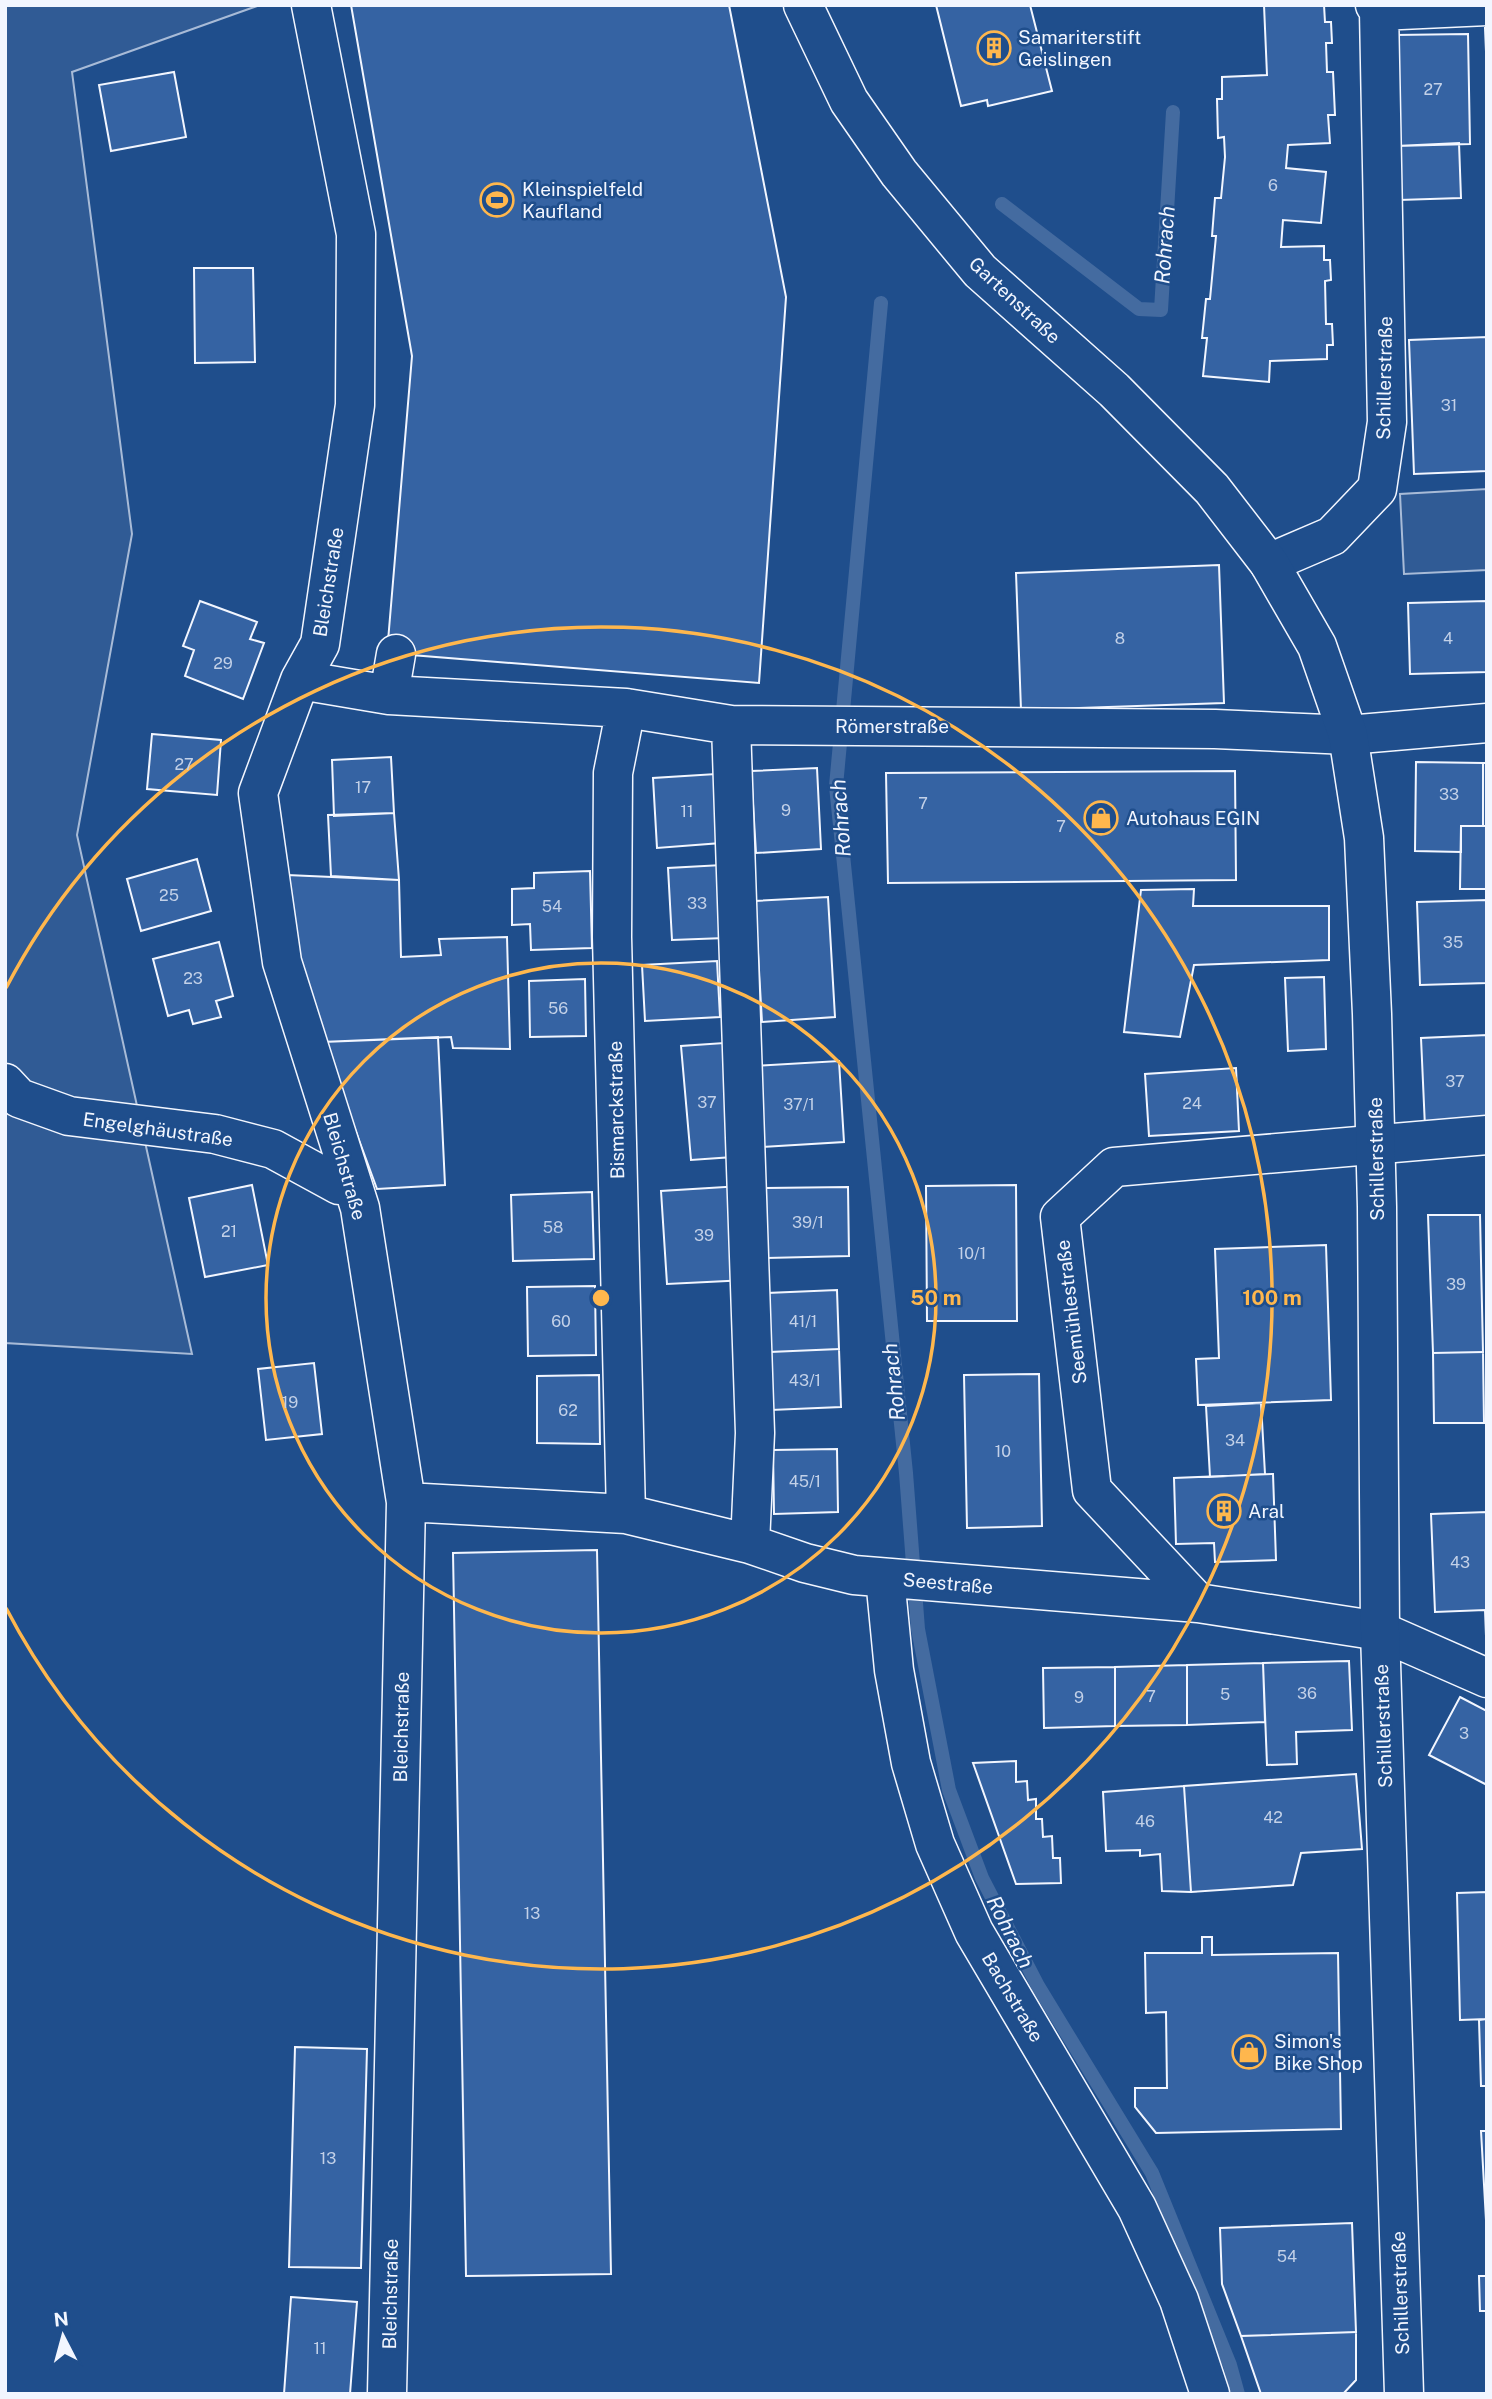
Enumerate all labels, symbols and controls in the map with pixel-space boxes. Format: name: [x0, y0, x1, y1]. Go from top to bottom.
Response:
place label: Samariterstift Geislingen: [1018, 26, 1141, 70]
building icon: Samariterstift Geislingen: [975, 29, 1013, 67]
house number: 27: [1423, 80, 1443, 99]
house number: 6: [1268, 176, 1278, 195]
place label: Kleinspielfeld Kaufland: [522, 178, 643, 222]
sports icon: Kleinspielfeld Kaufland: [478, 181, 516, 219]
water label: Rohrach: [1149, 205, 1180, 285]
street label: Gartenstraße: [965, 252, 1065, 348]
street label: Schillerstraße: [1372, 316, 1396, 440]
house number: 31: [1441, 396, 1457, 415]
street label: Bleichstraße: [308, 526, 348, 638]
house number: 8: [1115, 629, 1125, 648]
house number: 4: [1443, 629, 1453, 648]
house number: 29: [213, 654, 233, 673]
street label: Römerstraße: [835, 715, 949, 737]
house number: 27: [174, 755, 194, 774]
house number: 17: [355, 778, 371, 797]
water label: Rohrach: [825, 778, 856, 858]
house number: 33: [1439, 785, 1459, 804]
house number: 7: [918, 794, 928, 813]
shop icon: Autohaus EGIN: [1082, 799, 1120, 837]
house number: 9: [781, 801, 791, 820]
house number: 11: [680, 802, 694, 821]
place label: Autohaus EGIN: [1126, 807, 1260, 829]
house number: 7: [1056, 817, 1066, 836]
house number: 25: [159, 886, 179, 905]
house number: 33: [687, 894, 707, 913]
house number: 54: [542, 897, 562, 916]
house number: 35: [1443, 933, 1463, 952]
house number: 23: [183, 969, 203, 988]
house number: 56: [548, 999, 568, 1018]
street label: Bismarckstraße: [604, 1041, 628, 1179]
house number: 37: [1445, 1072, 1465, 1091]
house number: 37: [697, 1093, 717, 1112]
house number: 24: [1182, 1094, 1202, 1113]
house number: 37/1: [783, 1095, 815, 1114]
street label: Schillerstraße: [1364, 1097, 1388, 1221]
street label: Engelghäustraße: [82, 1108, 234, 1150]
street label: Bleichstraße: [319, 1110, 371, 1222]
house number: 39/1: [792, 1213, 824, 1232]
house number: 58: [543, 1218, 563, 1237]
house number: 21: [221, 1222, 237, 1241]
house number: 39: [694, 1226, 714, 1245]
street label: Seemühlestraße: [1051, 1239, 1091, 1385]
house number: 10/1: [958, 1244, 986, 1263]
house number: 39: [1446, 1275, 1466, 1294]
text: 50 m: [910, 1285, 962, 1310]
text: 100 m: [1242, 1285, 1302, 1310]
centre of rings: [589, 1286, 613, 1310]
house number: 60: [551, 1312, 571, 1331]
house number: 41/1: [789, 1312, 817, 1331]
water label: Rohrach: [877, 1342, 910, 1422]
house number: 43/1: [789, 1371, 821, 1390]
house number: 19: [282, 1393, 298, 1412]
house number: 62: [558, 1401, 578, 1420]
house number: 34: [1225, 1431, 1245, 1450]
house number: 10: [995, 1442, 1011, 1461]
house number: 45/1: [789, 1472, 821, 1491]
building icon: Aral: [1205, 1492, 1243, 1530]
place label: Aral: [1248, 1500, 1285, 1522]
house number: 43: [1450, 1553, 1470, 1572]
street label: Seestraße: [902, 1568, 994, 1598]
street label: Schillerstraße: [1370, 1664, 1396, 1788]
street label: Bleichstraße: [389, 1671, 413, 1783]
house number: 36: [1297, 1684, 1317, 1703]
house number: 5: [1220, 1685, 1230, 1704]
house number: 7: [1146, 1687, 1156, 1706]
house number: 9: [1074, 1688, 1084, 1707]
house number: 3: [1459, 1724, 1469, 1743]
house number: 42: [1263, 1808, 1283, 1827]
house number: 46: [1135, 1812, 1155, 1831]
water label: Rohrach: [982, 1891, 1039, 1972]
house number: 13: [524, 1904, 540, 1923]
street label: Bachstraße: [978, 1948, 1048, 2046]
place label: Simon's Bike Shop: [1274, 2030, 1363, 2074]
shop icon: Simon's Bike Shop: [1230, 2033, 1268, 2071]
house number: 13: [320, 2149, 336, 2168]
street label: Schillerstraße: [1387, 2231, 1413, 2355]
street label: Bleichstraße: [378, 2238, 402, 2350]
house number: 54: [1277, 2247, 1297, 2266]
north arrow: [28, 2301, 98, 2371]
text: N: [53, 2307, 70, 2331]
house number: 11: [313, 2339, 327, 2358]

